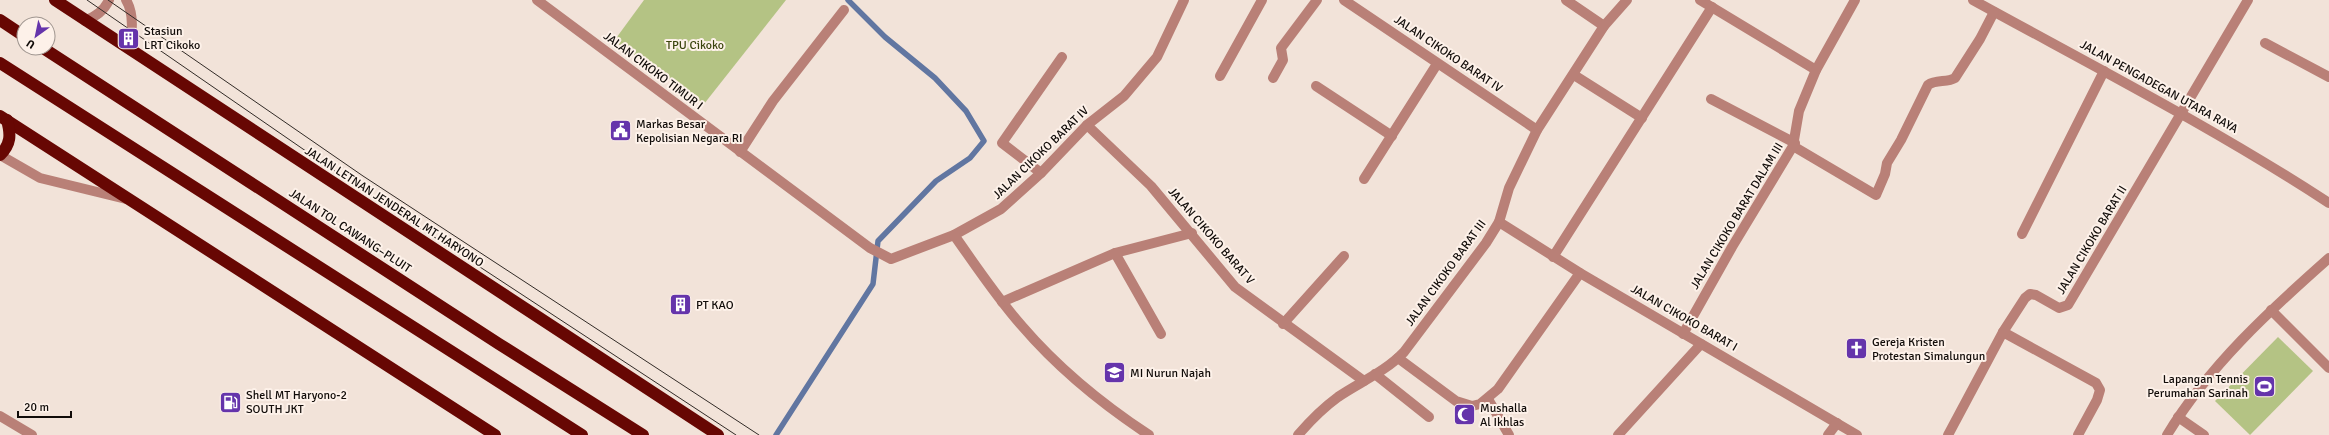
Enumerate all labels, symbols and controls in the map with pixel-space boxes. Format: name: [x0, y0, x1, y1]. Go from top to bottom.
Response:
street label: JALAN CIKOKO BARAT IV: [1391, 12, 1505, 96]
north arrow: [16, 16, 56, 56]
place label: Stasiun LRT Cikoko: [144, 24, 200, 53]
building icon: Stasiun LRT Cikoko: [116, 25, 142, 51]
street label: JALAN CIKOKO TIMUR I: [600, 29, 706, 113]
text: U: [24, 36, 37, 51]
street label: JALAN PENGADEGAN UTARA RAYA: [2077, 37, 2241, 137]
park label: TPU Cikoko: [666, 38, 724, 53]
street label: JALAN CIKOKO BARAT IV: [990, 103, 1092, 203]
place label: Markas Besar Kepolisian Negara RI: [636, 117, 742, 146]
public building icon: Markas Besar Kepolisian Negara RI: [608, 118, 634, 144]
street label: JALAN CIKOKO BARAT DALAM III: [1687, 140, 1787, 292]
street label: JALAN LETNAN JENDERAL MT HARYONO: [302, 143, 486, 271]
street label: JALAN CIKOKO BARAT II: [2054, 183, 2130, 297]
street label: JALAN CIKOKO BARAT V: [1165, 184, 1257, 288]
street label: JALAN TOL CAWANG–PLUIT: [286, 186, 414, 276]
street label: JALAN CIKOKO BARAT III: [1402, 217, 1490, 329]
street label: JALAN CIKOKO BARAT I: [1628, 281, 1740, 355]
building icon: PT KAO: [668, 292, 694, 318]
place label: PT KAO: [696, 298, 734, 313]
place label: Gereja Kristen Protestan Simalungun: [1872, 335, 1985, 364]
church icon: Gereja Kristen Protestan Simalungun: [1844, 336, 1870, 362]
school or university icon: MI Nurun Najah: [1101, 360, 1127, 386]
place label: MI Nurun Najah: [1130, 366, 1211, 381]
place label: Lapangan Tennis Perumahan Sarinah: [2147, 372, 2248, 401]
sports icon: Lapangan Tennis Perumahan Sarinah: [2251, 373, 2277, 399]
place label: Shell MT Haryono-2 SOUTH JKT: [246, 388, 347, 417]
fuel station icon: Shell MT Haryono-2 SOUTH JKT: [218, 389, 244, 415]
scale bar: [18, 393, 71, 419]
text: 20 m: [24, 400, 49, 415]
place label: Mushalla Al Ikhlas: [1480, 401, 1527, 430]
mosque icon: Mushalla Al Ikhlas: [1451, 402, 1477, 428]

